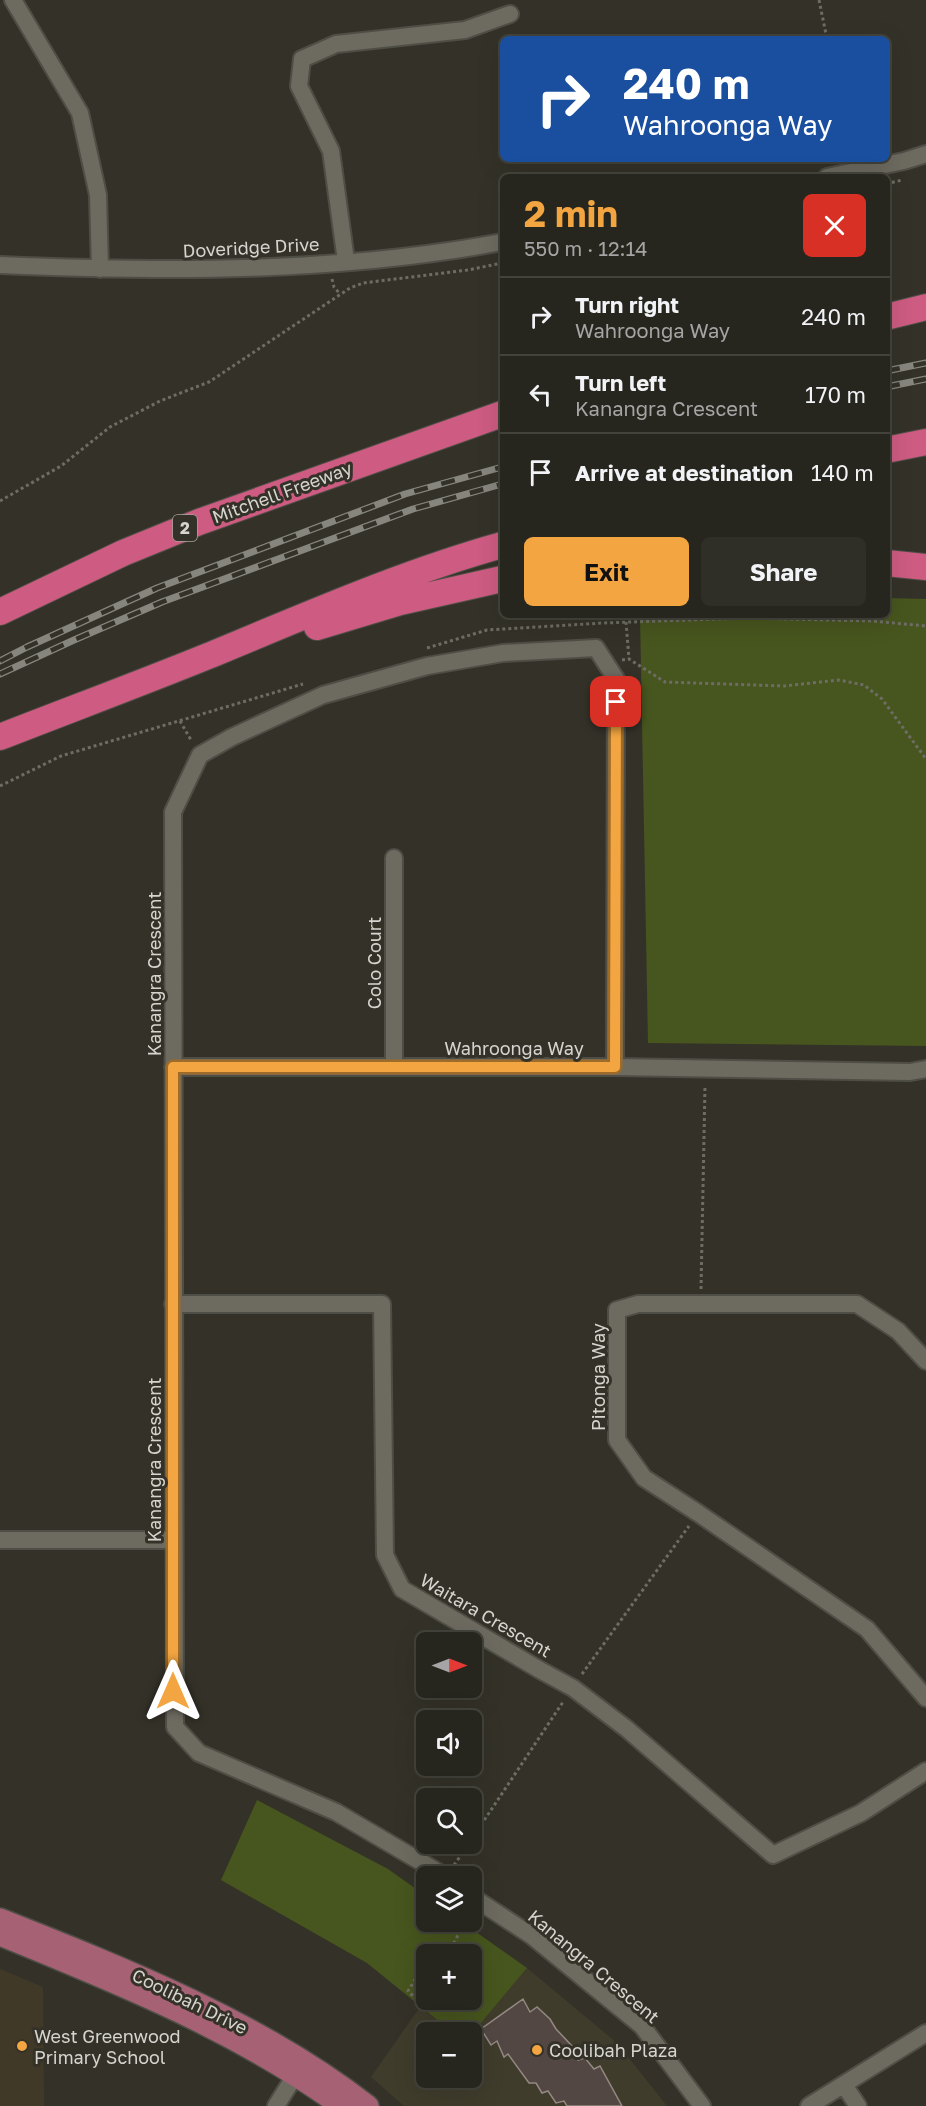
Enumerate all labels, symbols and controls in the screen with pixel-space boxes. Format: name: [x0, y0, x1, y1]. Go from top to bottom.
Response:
text: 240 m: [623, 58, 749, 108]
icon: right: [524, 60, 602, 138]
text: Wahroonga Way: [623, 109, 832, 141]
text: 2 min: [524, 192, 618, 235]
button: close: [803, 194, 866, 257]
street label: Doveridge Drive: [182, 232, 320, 262]
text: 550 m · 12:14: [524, 236, 648, 260]
text: Turn right: [575, 291, 679, 318]
icon: right: [524, 300, 557, 333]
text: 240 m: [801, 303, 866, 330]
text: Wahroonga Way: [575, 318, 730, 342]
text: Turn left: [575, 369, 666, 396]
icon: left: [524, 378, 557, 411]
text: 170 m: [805, 381, 866, 408]
text: Kanangra Crescent: [575, 396, 758, 420]
street label: Mitchell Freeway: [209, 456, 355, 528]
icon: arrive: [524, 456, 557, 489]
text: Arrive at destination: [575, 459, 793, 486]
text: 140 m: [811, 459, 874, 486]
road number: 2: [173, 515, 197, 541]
button: Exit: [524, 537, 689, 606]
button: Share: [701, 537, 866, 606]
pin: [590, 676, 641, 727]
icon: arrive: [599, 685, 632, 718]
street label: Kanangra Crescent: [143, 892, 165, 1056]
street label: Colo Court: [363, 917, 385, 1009]
street label: Wahroonga Way: [444, 1037, 584, 1059]
street label: Pitonga Way: [587, 1323, 609, 1431]
street label: Kanangra Crescent: [143, 1378, 165, 1542]
street label: Waitara Crescent: [416, 1569, 556, 1661]
north arrow: [416, 1632, 482, 1698]
map controls: [416, 1632, 482, 2088]
position arrow: [141, 1659, 205, 1723]
button: sound: [416, 1710, 482, 1776]
button: search: [416, 1788, 482, 1854]
button: layers: [416, 1866, 482, 1932]
street label: Kanangra Crescent: [524, 1905, 664, 2027]
button: +: [416, 1944, 482, 2010]
street label: Coolibah Drive: [129, 1964, 251, 2038]
button: −: [416, 2022, 482, 2088]
place label: West Greenwood Primary School: [34, 2025, 181, 2068]
marker: West Greenwood Primary School: [15, 2039, 29, 2053]
place label: Coolibah Plaza: [549, 2039, 677, 2061]
marker: Coolibah Plaza: [530, 2043, 544, 2057]

